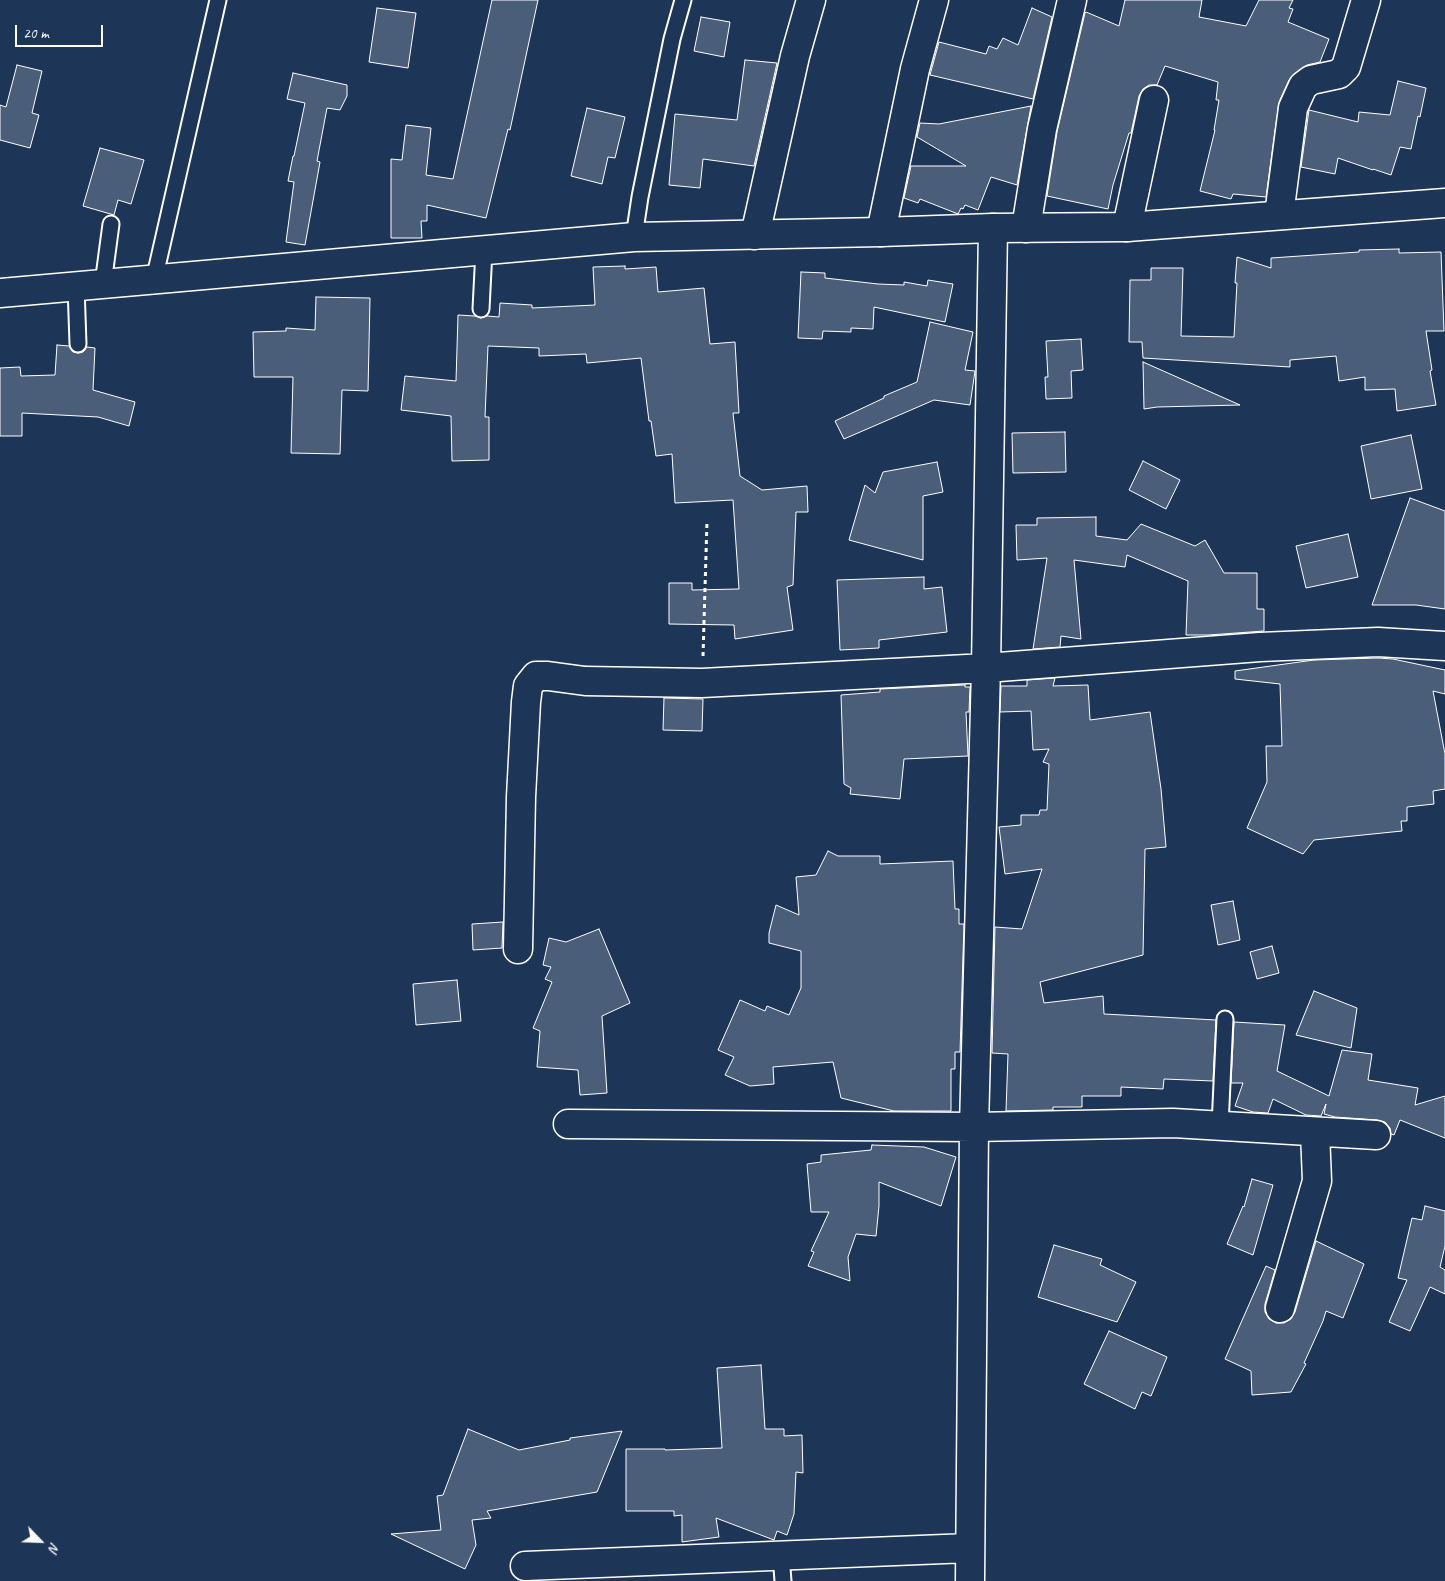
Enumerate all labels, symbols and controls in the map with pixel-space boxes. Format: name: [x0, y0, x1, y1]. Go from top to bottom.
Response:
scale bar: [18, 15, 105, 47]
text: 20 m: [23, 24, 49, 43]
north arrow: [15, 1516, 65, 1566]
text: N: [45, 1540, 64, 1555]

